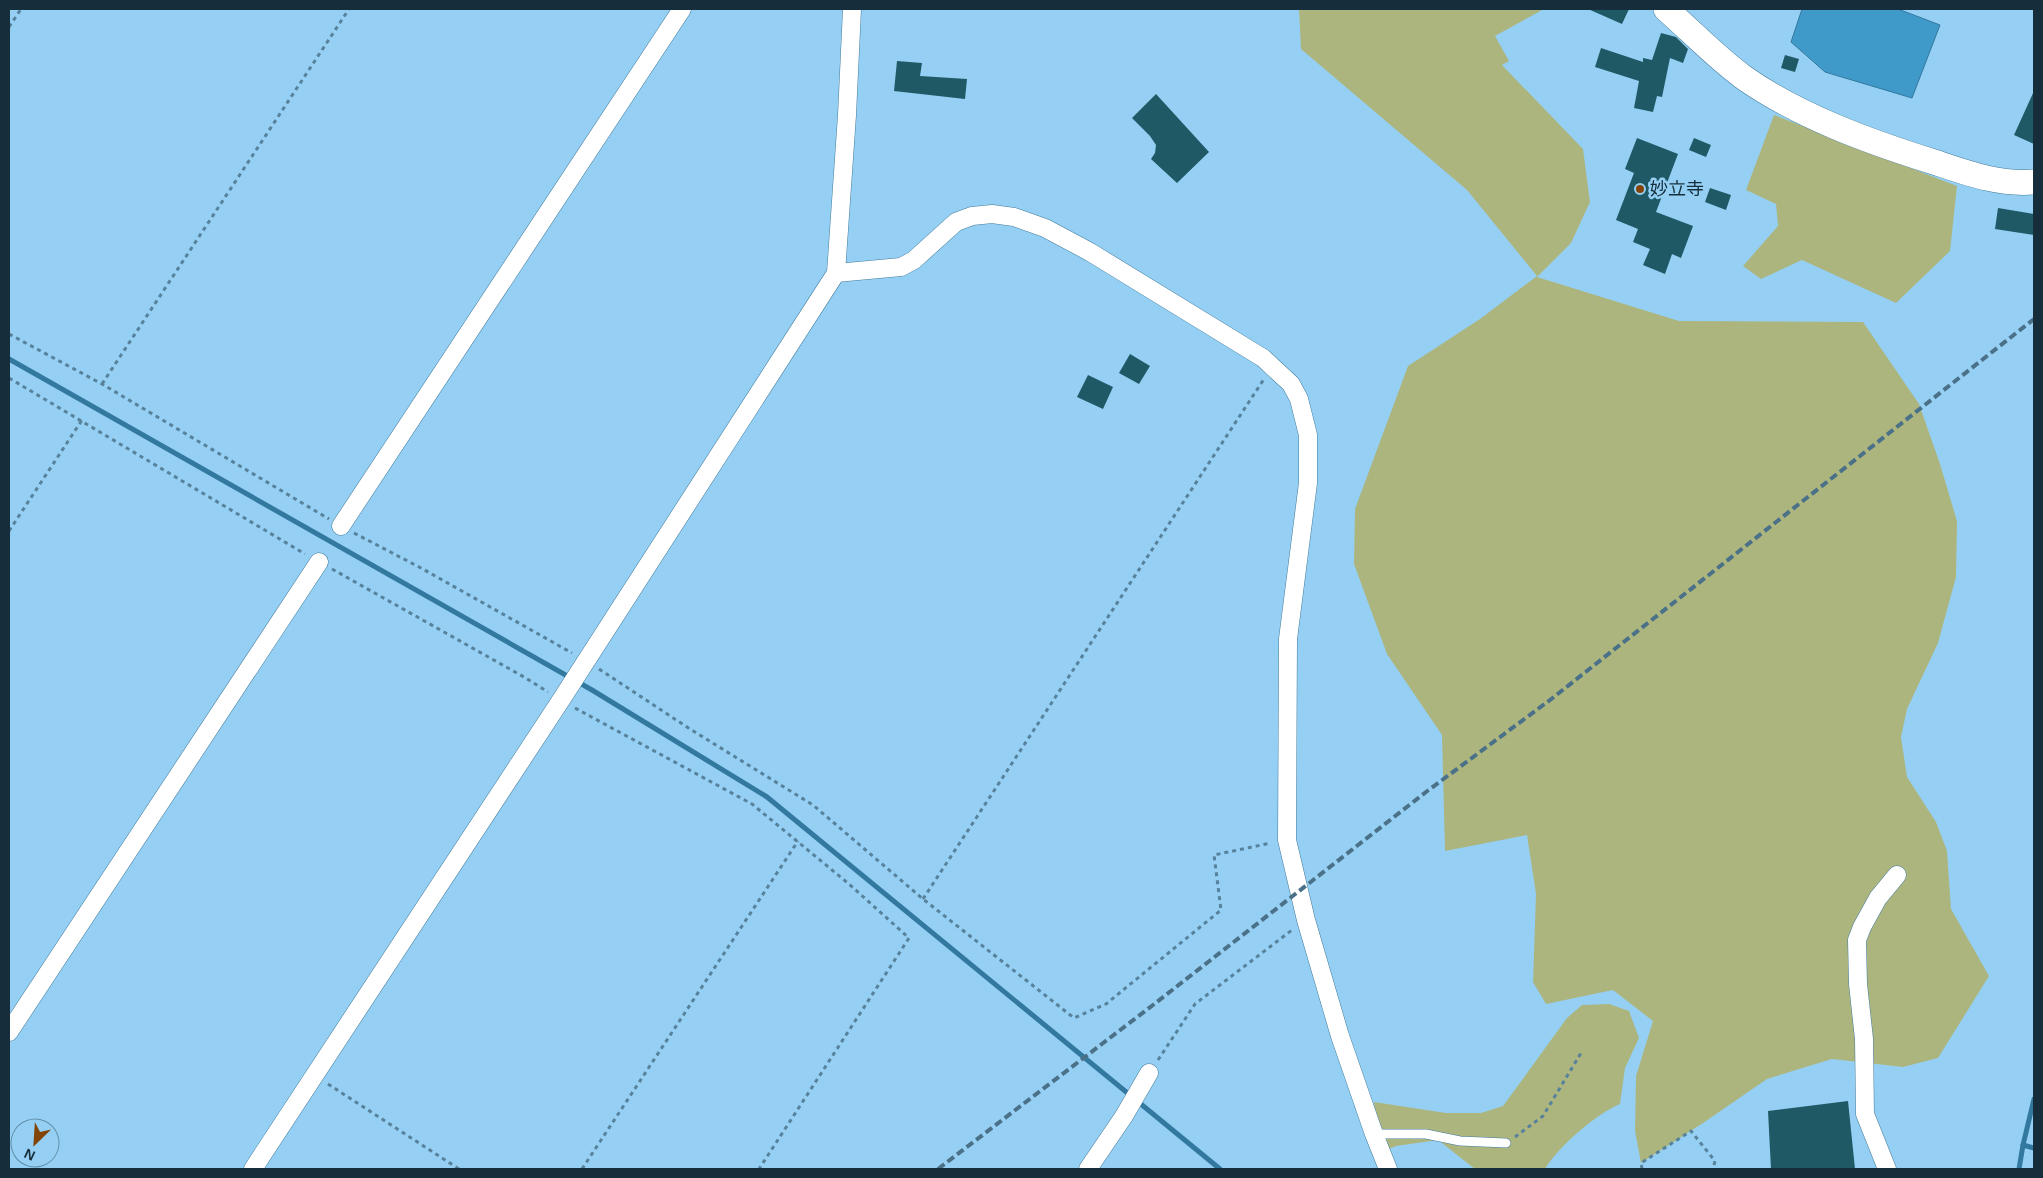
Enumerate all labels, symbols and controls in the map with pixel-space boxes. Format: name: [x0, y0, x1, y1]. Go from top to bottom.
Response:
place label: 妙立寺: [1650, 179, 1704, 199]
marker: 妙立寺: [1634, 183, 1646, 195]
north arrow: [10, 1118, 60, 1168]
text: N: [22, 1145, 37, 1164]

